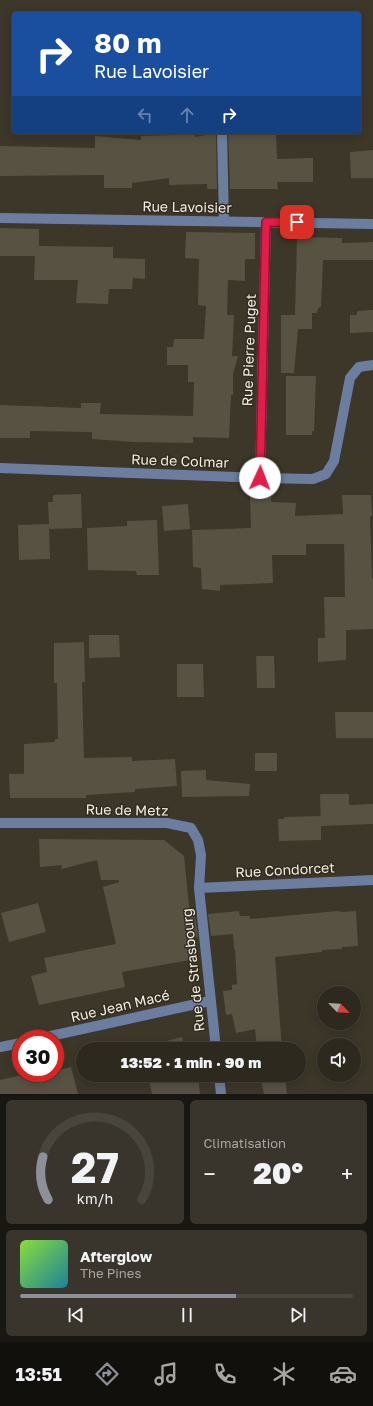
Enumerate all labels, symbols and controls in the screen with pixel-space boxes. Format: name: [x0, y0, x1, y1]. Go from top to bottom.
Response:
text: 80 m: [94, 26, 162, 59]
icon: right: [28, 28, 80, 80]
text: Rue Lavoisier: [94, 60, 209, 82]
icon: left: [134, 104, 156, 126]
icon: ahead: [176, 104, 198, 126]
icon: right: [218, 104, 240, 126]
street label: Rue Lavoisier: [142, 197, 232, 216]
pin: [280, 205, 314, 239]
icon: arrive: [286, 211, 308, 233]
street label: Rue Pierre Puget: [238, 293, 259, 407]
street label: Rue de Colmar: [131, 450, 230, 471]
position arrow: [239, 457, 281, 499]
street label: Rue de Metz: [85, 800, 169, 819]
street label: Rue Condorcet: [235, 858, 335, 881]
street label: Rue de Strasbourg: [178, 908, 207, 1033]
street label: Rue Jean Macé: [69, 986, 171, 1025]
north arrow: [317, 986, 361, 1030]
map controls: [317, 986, 361, 1082]
speed limit sign: 30: [12, 1030, 64, 1082]
button: sound: [317, 1038, 361, 1082]
text: 13:52 · 1 min · 90 m: [121, 1053, 261, 1071]
text: Climatisation: [204, 1135, 286, 1151]
text: 27: [71, 1142, 119, 1192]
text: 20°: [253, 1155, 303, 1191]
text: −: [204, 1160, 216, 1187]
text: +: [341, 1160, 353, 1187]
text: km/h: [77, 1190, 113, 1207]
text: Afterglow: [80, 1247, 152, 1265]
text: The Pines: [80, 1265, 141, 1281]
icon: previous: [65, 1304, 87, 1326]
icon: pause: [176, 1304, 198, 1326]
icon: next: [287, 1304, 309, 1326]
icon: directions: [93, 1360, 121, 1388]
icon: music: [152, 1360, 180, 1388]
icon: phone: [211, 1360, 239, 1388]
icon: climate: [270, 1360, 298, 1388]
icon: car: [329, 1360, 357, 1388]
text: 13:51: [16, 1363, 62, 1385]

